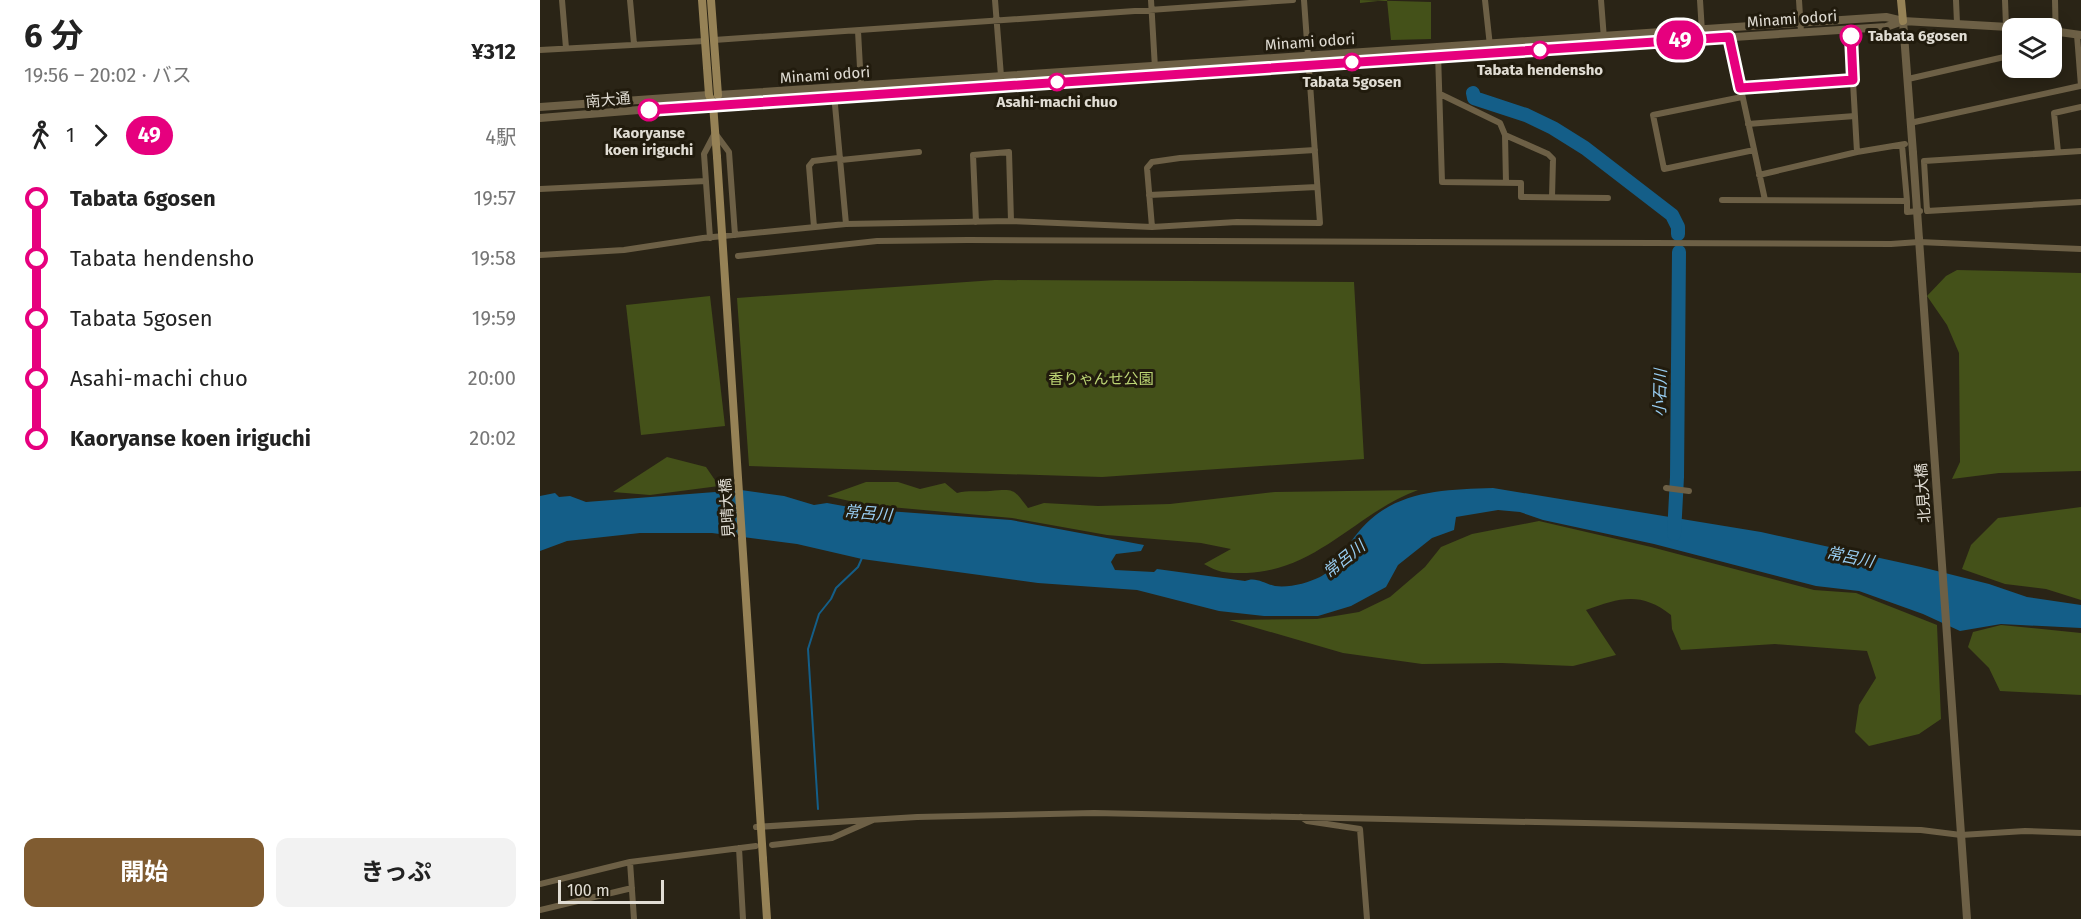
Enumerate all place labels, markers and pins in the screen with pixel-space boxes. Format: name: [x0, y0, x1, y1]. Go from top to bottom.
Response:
marker: Tabata 6gosen: [1840, 25, 1862, 47]
place label: Tabata 6gosen: [1868, 27, 1967, 45]
marker: Tabata hendensho: [1531, 41, 1549, 59]
marker: Tabata 5gosen: [1343, 53, 1361, 71]
place label: Tabata hendensho: [1477, 61, 1603, 79]
marker: Asahi-machi chuo: [1048, 73, 1066, 91]
place label: Tabata 5gosen: [1303, 73, 1401, 91]
place label: Asahi-machi chuo: [996, 93, 1118, 111]
marker: Kaoryanse koen iriguchi: [638, 99, 660, 121]
place label: Kaoryanse koen iriguchi: [605, 124, 693, 159]

